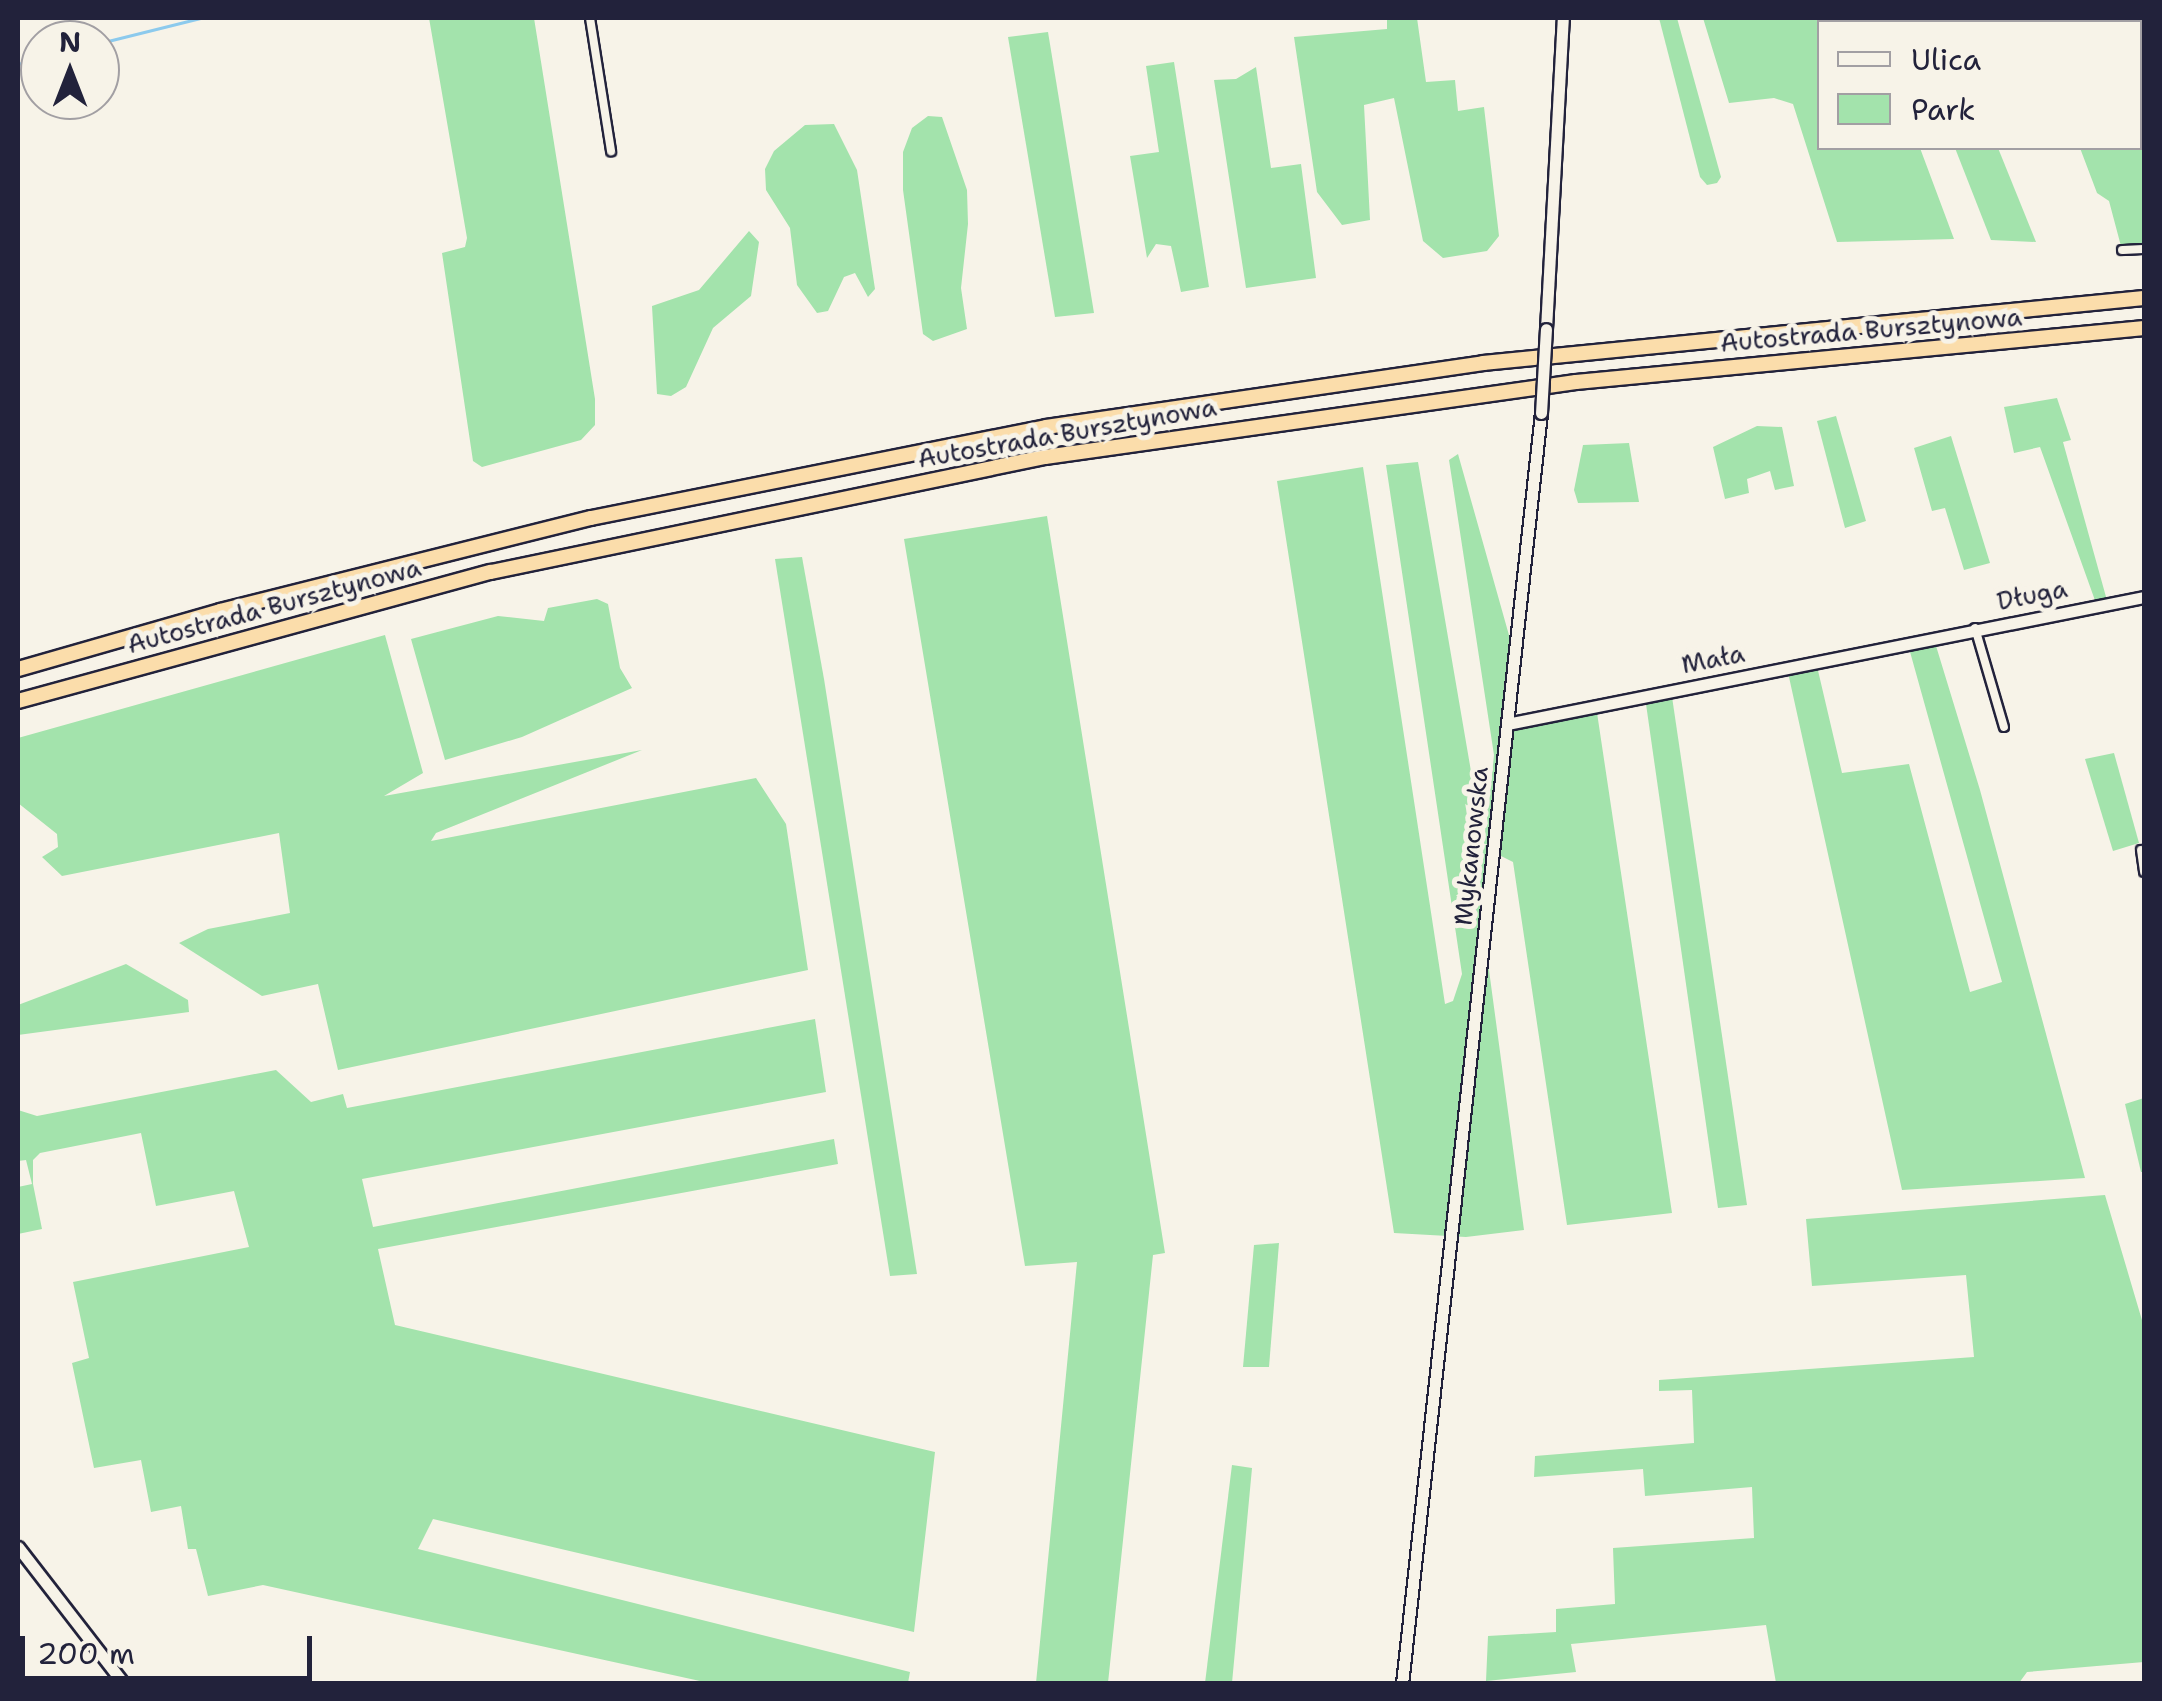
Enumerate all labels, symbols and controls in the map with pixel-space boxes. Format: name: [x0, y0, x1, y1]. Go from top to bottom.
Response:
north arrow: [20, 20, 120, 120]
legend: [1817, 20, 2142, 150]
text: N: [59, 23, 81, 61]
text: Ulica: [1911, 39, 1981, 80]
text: Park: [1911, 89, 1975, 130]
street label: Autostrada Bursztynowa: [1719, 302, 2023, 358]
street label: Autostrada Bursztynowa: [915, 392, 1219, 474]
street label: Autostrada Bursztynowa: [124, 552, 424, 660]
street label: Długa: [1994, 574, 2070, 616]
street label: Mała: [1679, 638, 1747, 680]
street label: Mykanowska: [1448, 765, 1494, 927]
scale bar: [25, 1616, 318, 1678]
text: 200 m: [37, 1633, 135, 1674]

